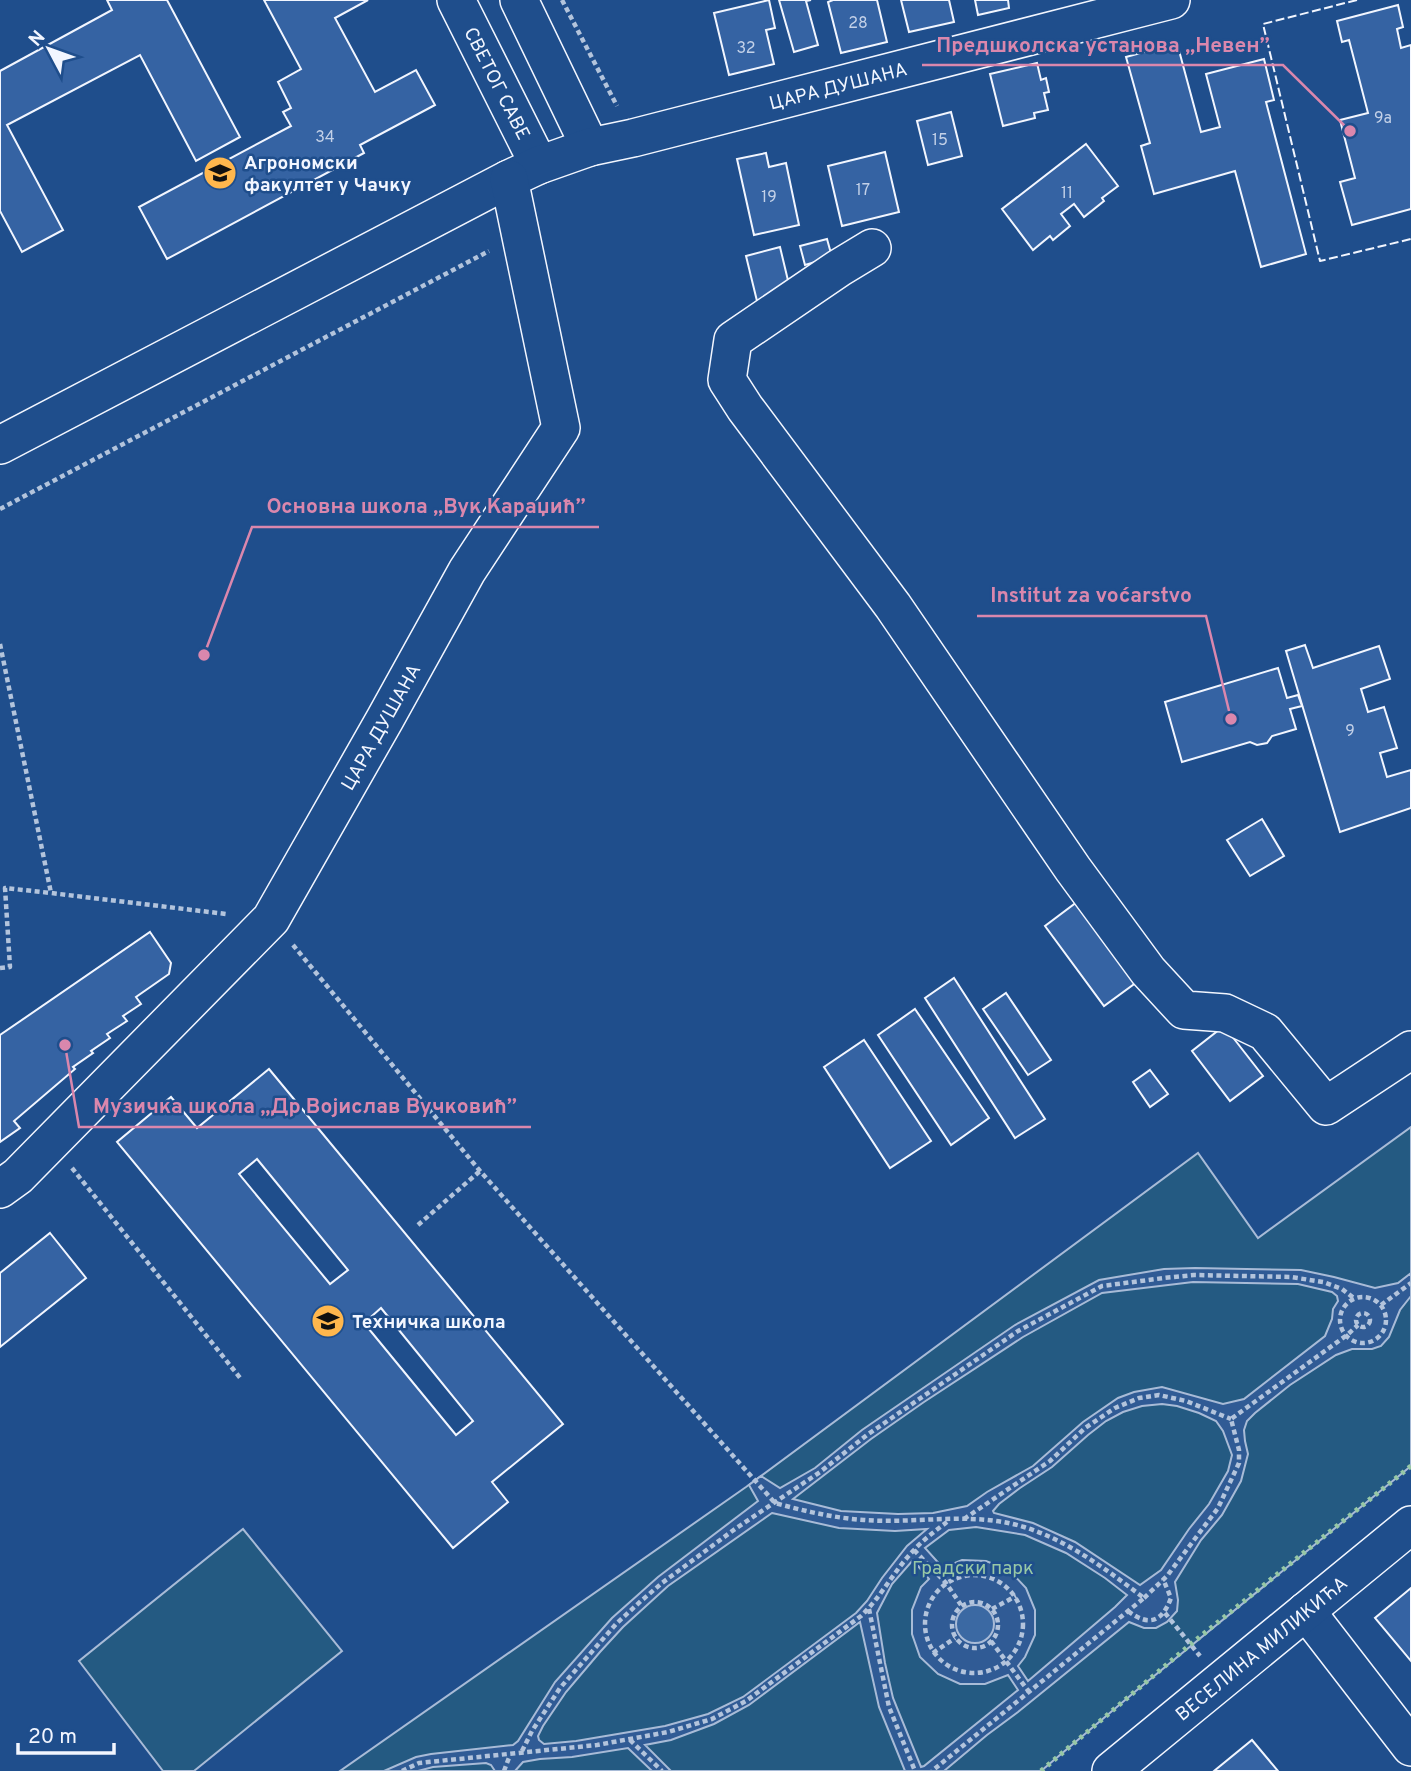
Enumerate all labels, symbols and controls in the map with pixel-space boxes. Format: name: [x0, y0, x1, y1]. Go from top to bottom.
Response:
north arrow: [14, 14, 84, 84]
house number: 28: [848, 14, 868, 34]
callout: Предшколска установа „Невен”: [922, 23, 1283, 65]
street label: СВЕТОГ САВЕ: [458, 24, 534, 144]
text: N: [24, 26, 51, 52]
text: Предшколска установа „Невен”: [936, 33, 1270, 60]
house number: 32: [736, 39, 756, 59]
street label: ЦАРА ДУШАНА: [767, 58, 910, 117]
house number: 9a: [1374, 109, 1392, 129]
house number: 34: [315, 128, 335, 148]
house number: 15: [932, 131, 948, 151]
place label: Агрономски факултет у Чачку: [244, 152, 412, 198]
school or university icon: Агрономски факултет у Чачку: [201, 154, 239, 192]
house number: 17: [856, 181, 870, 201]
house number: 11: [1061, 184, 1073, 204]
house number: 19: [761, 188, 777, 208]
callout: Основна школа „Вук Караџић”: [252, 485, 599, 527]
text: Основна школа „Вук Караџић”: [266, 494, 586, 521]
callout: Institut za voćarstvo: [977, 574, 1206, 616]
text: Institut za voćarstvo: [990, 583, 1192, 610]
street label: ЦАРА ДУШАНА: [337, 660, 427, 795]
house number: 9: [1345, 722, 1355, 742]
callout: Музичка школа „Др Војислав Вучковић”: [79, 1085, 531, 1127]
text: Музичка школа „Др Војислав Вучковић”: [93, 1094, 517, 1121]
school or university icon: Техничка школа: [309, 1302, 347, 1340]
place label: Техничка школа: [352, 1311, 506, 1335]
park label: Градски парк: [912, 1557, 1034, 1581]
street label: ВЕСЕЛИНА МИЛИКИЋА: [1171, 1572, 1353, 1727]
scale bar: [18, 1712, 114, 1756]
text: 20 m: [28, 1724, 77, 1751]

